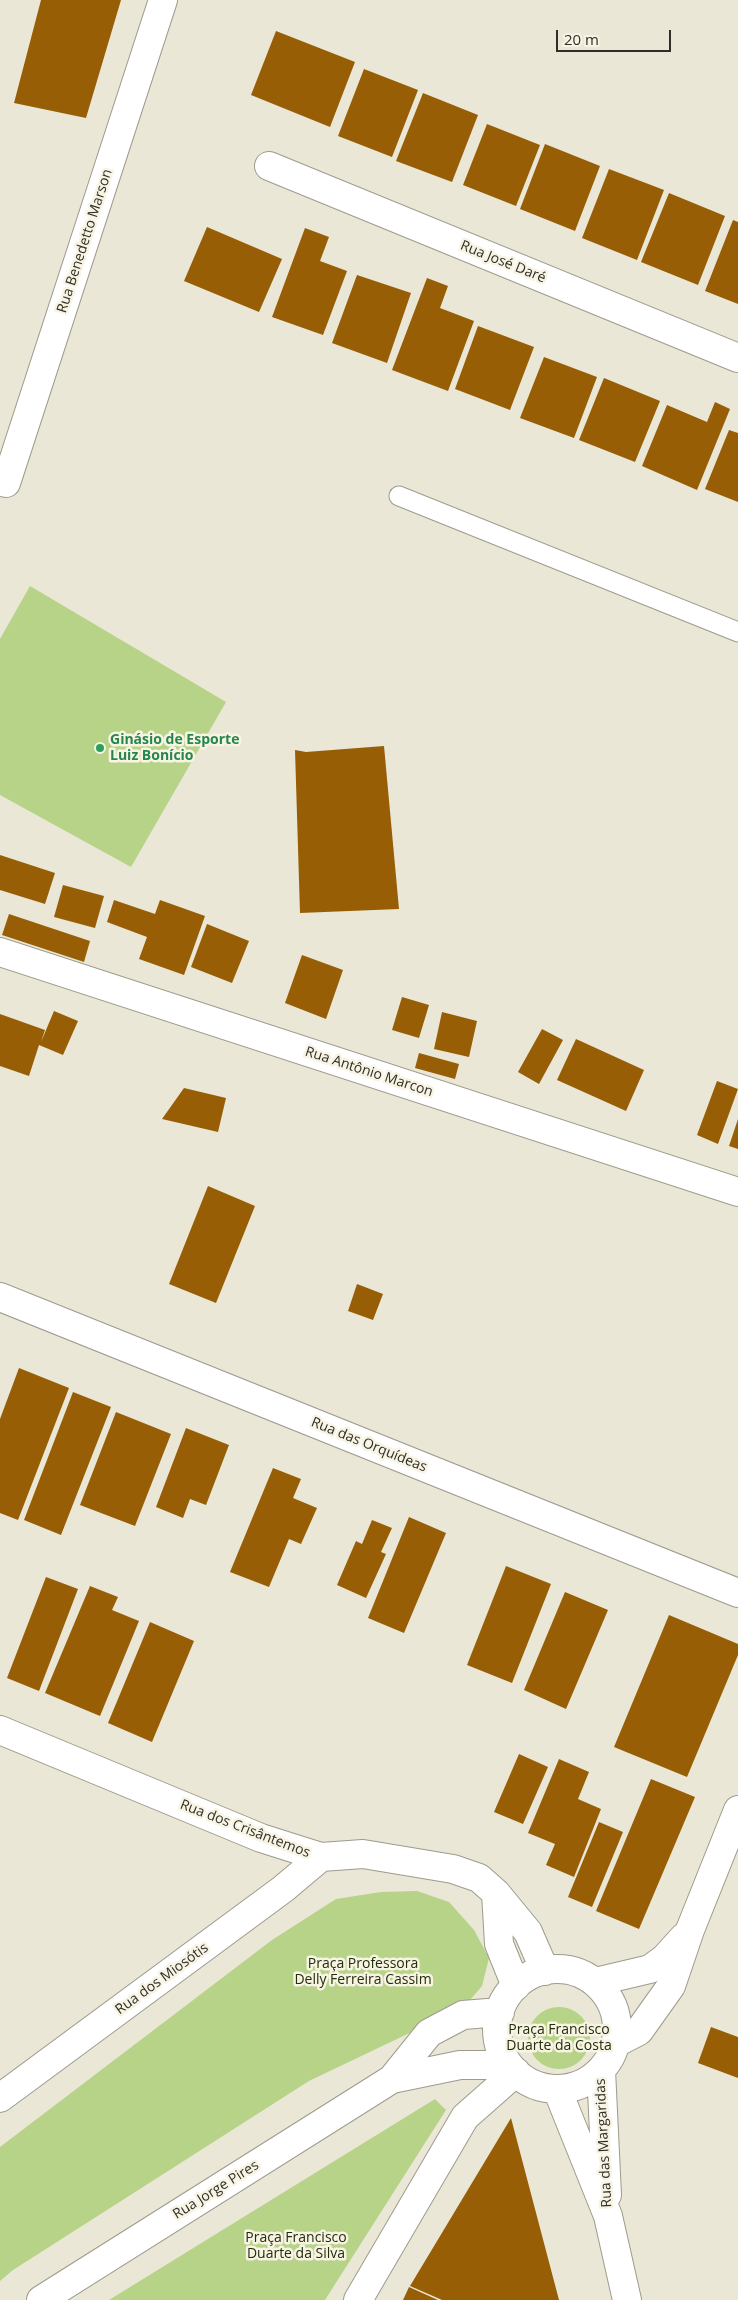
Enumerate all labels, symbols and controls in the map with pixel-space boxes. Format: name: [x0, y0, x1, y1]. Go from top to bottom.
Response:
scale bar: [558, 20, 673, 52]
text: 20 m: [564, 29, 599, 49]
street label: Rua Benedetto Marson: [54, 167, 116, 315]
street label: Rua José Daré: [458, 237, 548, 287]
place label: Ginásio de Esporte Luiz Bonício: [110, 732, 239, 764]
marker: Ginásio de Esporte Luiz Bonício: [94, 742, 106, 754]
street label: Rua Antônio Marcon: [303, 1043, 435, 1101]
street label: Rua das Orquídeas: [309, 1414, 429, 1476]
street label: Rua dos Crisântemos: [178, 1796, 312, 1862]
street label: Rua dos Miosótis: [112, 1940, 212, 2018]
park label: Praça Professora Delly Ferreira Cassim: [294, 1956, 432, 1988]
park label: Praça Francisco Duarte da Costa: [506, 2022, 612, 2054]
street label: Rua das Margaridas: [592, 2078, 616, 2208]
street label: Rua Jorge Pires: [170, 2157, 262, 2223]
park label: Praça Francisco Duarte da Silva: [245, 2230, 347, 2262]

